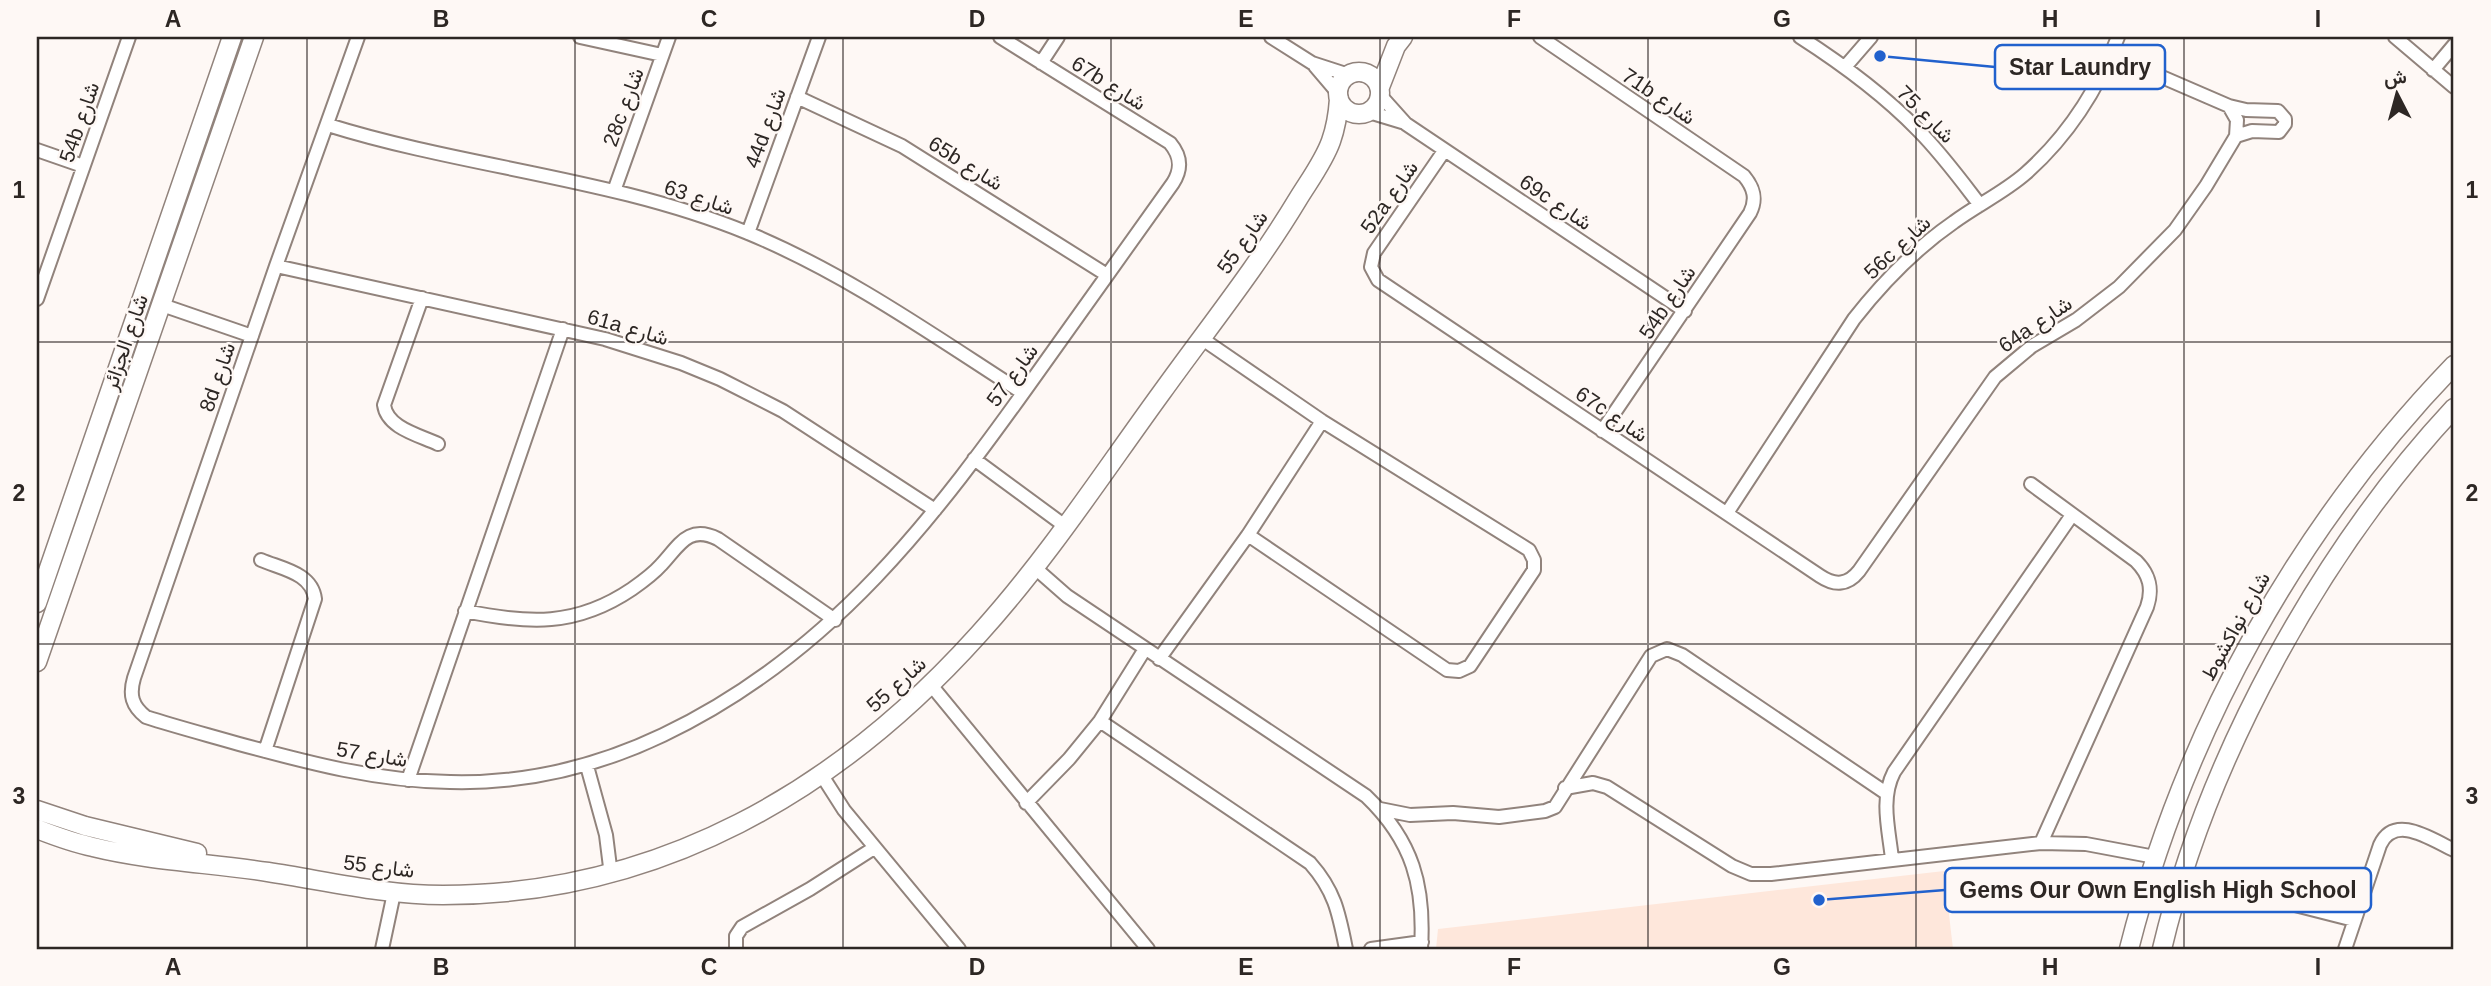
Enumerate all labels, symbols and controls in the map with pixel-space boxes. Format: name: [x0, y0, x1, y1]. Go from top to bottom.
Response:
text: A: [165, 6, 181, 32]
text: B: [433, 6, 449, 32]
text: C: [701, 6, 717, 32]
text: D: [969, 6, 985, 32]
text: E: [1238, 6, 1254, 32]
text: F: [1507, 6, 1521, 32]
text: G: [1773, 6, 1791, 32]
text: H: [2042, 6, 2058, 32]
text: I: [2315, 6, 2321, 32]
callout: Star Laundry: [1995, 45, 2165, 89]
street label: 67b شارع: [1066, 51, 1150, 117]
text: Star Laundry: [2009, 54, 2151, 80]
north arrow: [2362, 60, 2432, 130]
street label: 71b شارع: [1616, 63, 1700, 131]
street label: 28c شارع: [598, 65, 651, 150]
text: ش: [2383, 66, 2408, 90]
street label: 54b شارع: [55, 79, 106, 166]
street label: شارع 75: [1890, 81, 1959, 150]
street label: 44d شارع: [740, 85, 793, 172]
street label: 65b شارع: [923, 131, 1007, 197]
street label: 52a شارع: [1356, 156, 1425, 239]
street label: 69c شارع: [1514, 170, 1596, 237]
street label: شارع 63: [661, 175, 737, 222]
text: 1: [13, 177, 26, 203]
text: 1: [2466, 177, 2479, 203]
street label: شارع 55: [1212, 206, 1274, 280]
street label: 56c شارع: [1859, 211, 1937, 286]
street label: 54b شارع: [1634, 261, 1702, 345]
street label: شارع الجزائر: [98, 291, 155, 395]
street label: 64a شارع: [1994, 291, 2078, 359]
street label: 61a شارع: [584, 304, 671, 352]
street label: 8d شارع: [194, 339, 242, 416]
street label: شارع 57: [982, 339, 1045, 412]
street label: 67c شارع: [1570, 382, 1652, 449]
text: 2: [13, 480, 25, 506]
text: 2: [2466, 480, 2478, 506]
street label: شارع نواكشوط: [2196, 568, 2277, 686]
street label: شارع 55: [862, 652, 932, 719]
street label: شارع 57: [334, 737, 409, 774]
text: 3: [13, 783, 25, 809]
text: 3: [2466, 783, 2478, 809]
street label: شارع 55: [342, 850, 416, 885]
callout: Gems Our Own English High School: [1945, 868, 2371, 912]
text: Gems Our Own English High School: [1959, 877, 2357, 903]
text: A: [165, 954, 181, 980]
text: B: [433, 954, 449, 980]
text: C: [701, 954, 717, 980]
text: D: [969, 954, 985, 980]
text: E: [1238, 954, 1254, 980]
text: F: [1507, 954, 1521, 980]
text: G: [1773, 954, 1791, 980]
text: H: [2042, 954, 2058, 980]
text: I: [2315, 954, 2321, 980]

